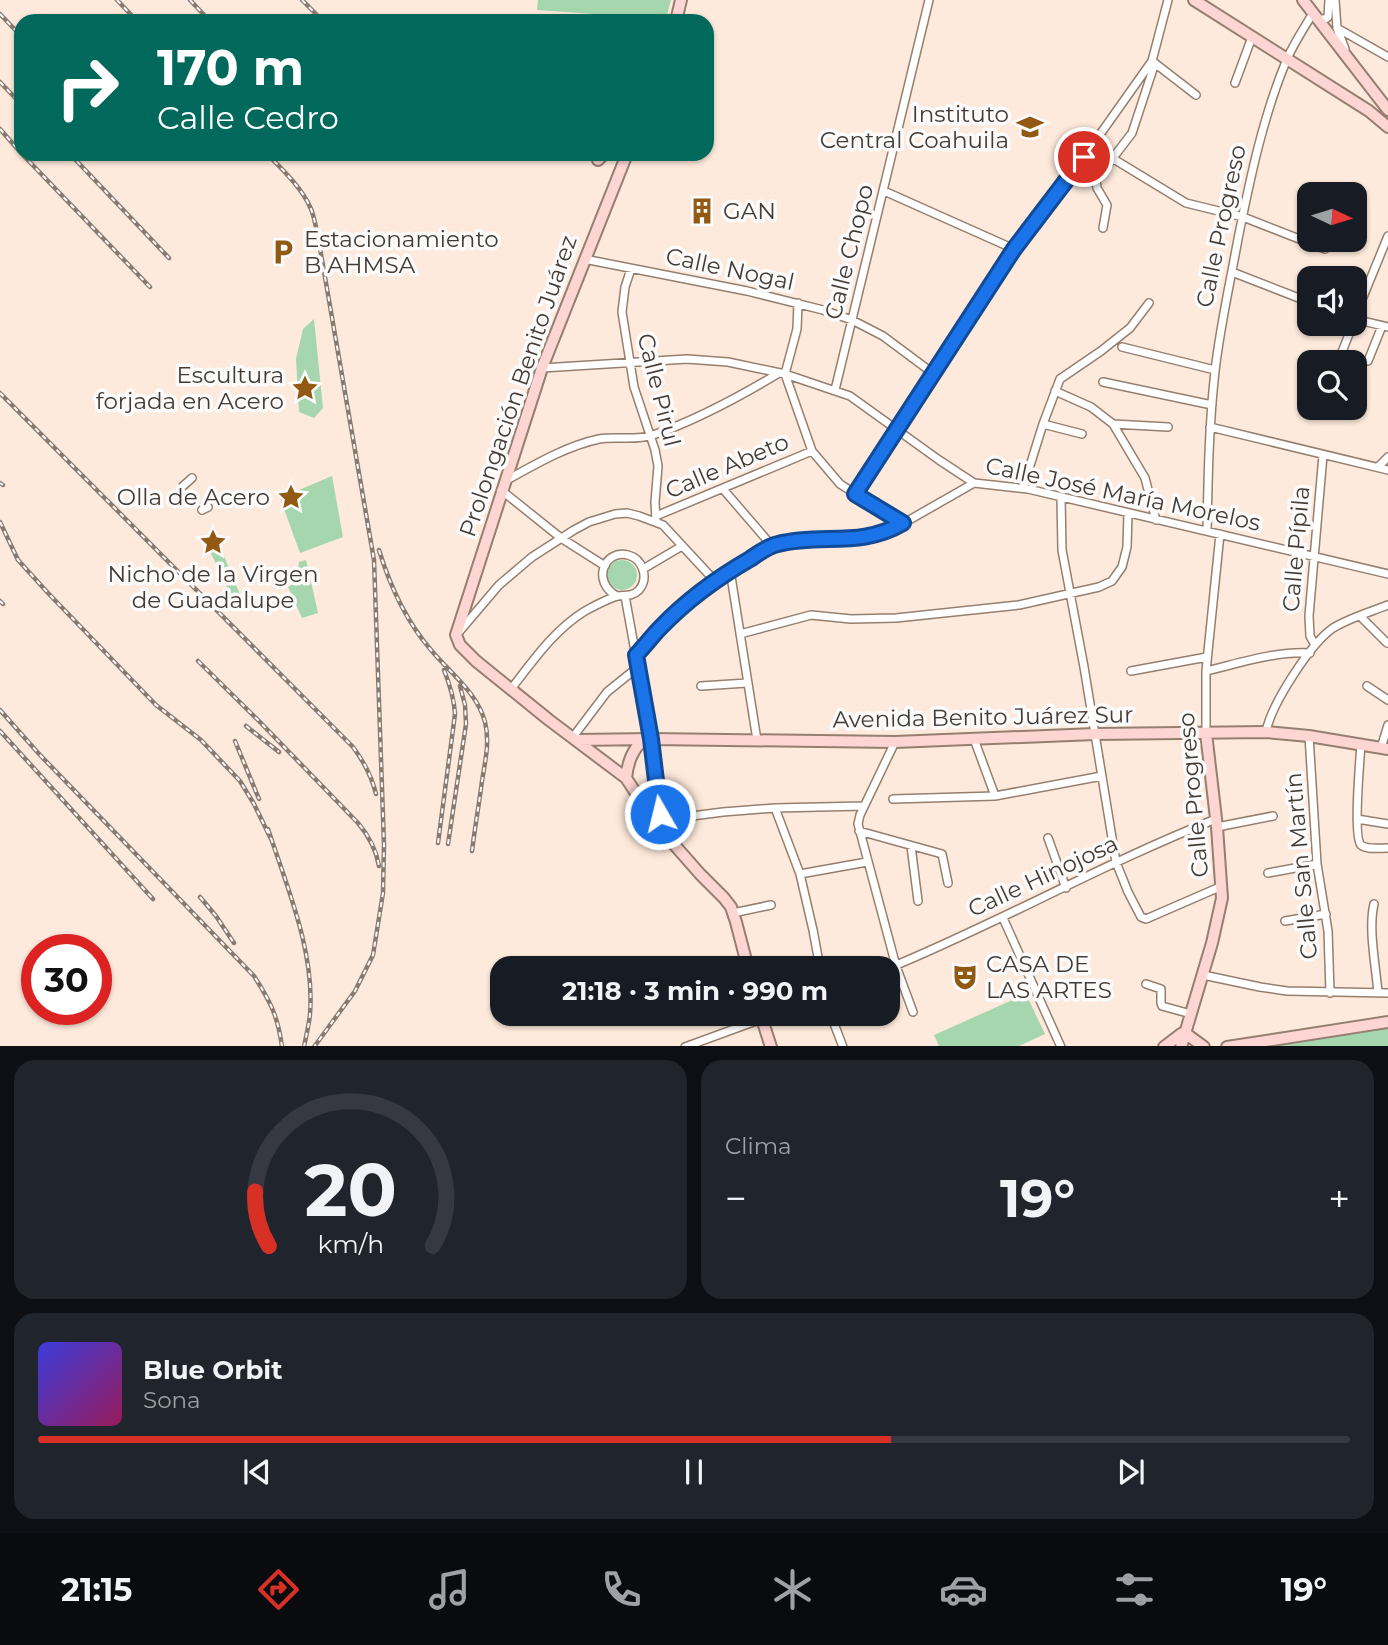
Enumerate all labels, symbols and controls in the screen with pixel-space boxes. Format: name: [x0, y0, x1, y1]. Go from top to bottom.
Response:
text: 170 m: [157, 38, 304, 97]
icon: right: [42, 42, 133, 133]
text: Calle Cedro: [157, 98, 339, 137]
place label: Instituto Central Coahuila: [820, 100, 1009, 154]
school or university icon: Instituto Central Coahuila: [1015, 112, 1045, 142]
pin: [1054, 127, 1114, 187]
icon: arrive: [1065, 138, 1103, 176]
street label: Calle Progreso: [1190, 142, 1252, 310]
street label: Calle Chopo: [819, 182, 879, 322]
north arrow: [1297, 182, 1367, 252]
map controls: [1297, 182, 1367, 420]
building icon: GAN: [687, 196, 717, 226]
place label: GAN: [723, 197, 776, 225]
place label: Estacionamiento B AHMSA: [304, 225, 499, 279]
street label: Prolongación Benito Juárez: [453, 232, 583, 540]
parking icon: Estacionamiento B AHMSA: [268, 237, 298, 267]
street label: Calle Nogal: [663, 242, 797, 296]
button: sound: [1297, 266, 1367, 336]
street label: Calle Pirul: [631, 331, 687, 449]
button: search: [1297, 350, 1367, 420]
place label: Escultura forjada en Acero: [96, 361, 284, 415]
place icon: Escultura forjada en Acero: [290, 373, 320, 403]
street label: Calle Abeto: [661, 427, 793, 505]
street label: Calle José María Morelos: [983, 451, 1263, 537]
place icon: Olla de Acero: [276, 482, 306, 512]
place label: Olla de Acero: [117, 483, 270, 511]
street label: Calle Pípila: [1277, 485, 1315, 613]
place icon: Nicho de la Virgen de Guadalupe: [198, 527, 228, 557]
place label: Nicho de la Virgen de Guadalupe: [108, 560, 318, 614]
street label: Avenida Benito Juárez Sur: [832, 700, 1134, 734]
street label: Calle Progreso: [1172, 711, 1214, 879]
street label: Calle San Martín: [1279, 771, 1323, 961]
position arrow: [623, 777, 697, 851]
street label: Calle Hinojosa: [964, 829, 1122, 923]
speed limit sign: 30: [21, 934, 112, 1025]
place label: CASA DE LAS ARTES: [986, 950, 1112, 1004]
theatre icon: CASA DE LAS ARTES: [950, 962, 980, 992]
text: 21:18 · 3 min · 990 m: [562, 975, 828, 1007]
text: Clima: [725, 1132, 792, 1160]
text: 20: [304, 1146, 397, 1234]
text: 19°: [1000, 1167, 1075, 1230]
text: −: [725, 1175, 747, 1222]
text: +: [1328, 1175, 1350, 1222]
text: km/h: [317, 1228, 384, 1258]
text: Blue Orbit: [143, 1354, 282, 1386]
text: Sona: [143, 1386, 201, 1414]
icon: previous: [238, 1453, 276, 1491]
icon: pause: [675, 1453, 713, 1491]
icon: next: [1112, 1453, 1150, 1491]
icon: directions: [254, 1565, 303, 1614]
icon: music: [425, 1565, 474, 1614]
icon: phone: [597, 1565, 646, 1614]
icon: climate: [768, 1565, 817, 1614]
icon: car: [939, 1565, 988, 1614]
icon: filters: [1110, 1565, 1159, 1614]
text: 21:15: [61, 1570, 132, 1609]
text: 19°: [1281, 1570, 1327, 1609]

